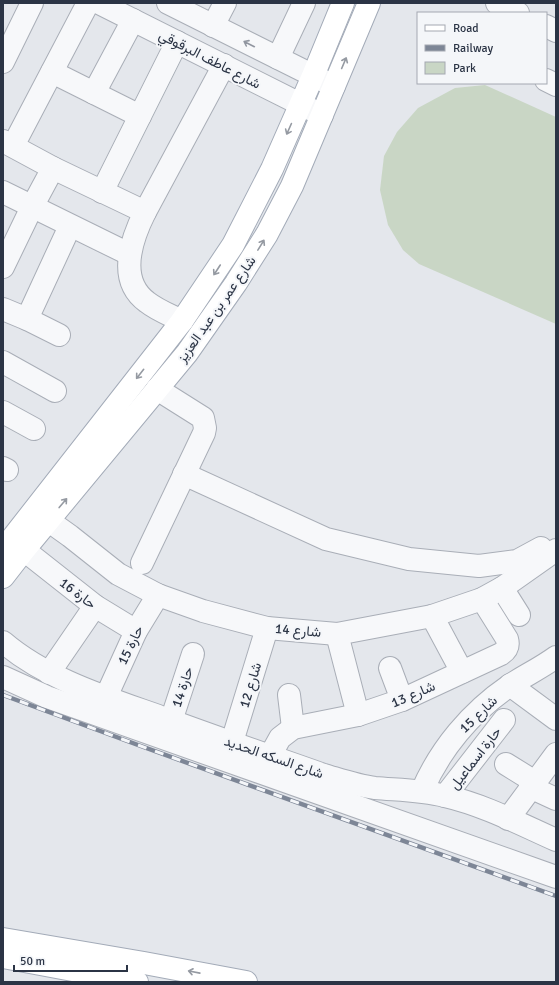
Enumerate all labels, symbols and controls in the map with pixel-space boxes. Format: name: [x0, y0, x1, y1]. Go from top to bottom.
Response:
legend: [417, 12, 547, 84]
text: Road: [453, 21, 479, 36]
street label: شارع عاطف البرقوقي: [155, 26, 264, 95]
one-way arrow: [243, 40, 255, 47]
text: Railway: [453, 41, 493, 56]
one-way arrow: [341, 57, 348, 69]
text: Park: [453, 61, 476, 76]
one-way arrow: [285, 123, 292, 135]
one-way arrow: [257, 239, 265, 251]
street label: شارع عمر بن عبد العزيز: [173, 253, 261, 368]
one-way arrow: [213, 264, 221, 275]
one-way arrow: [136, 369, 144, 380]
one-way arrow: [58, 498, 67, 509]
street label: حارة 16: [56, 574, 99, 613]
street label: شارع 14: [274, 620, 322, 643]
street label: حارة 15: [114, 623, 147, 668]
street label: شارع 12: [236, 660, 267, 710]
street label: حارة 14: [168, 665, 197, 710]
street label: شارع 13: [389, 678, 439, 713]
street label: شارع 15: [456, 692, 502, 738]
street label: حارة اسماعيل: [446, 724, 505, 793]
street label: شارع السكه الحديد: [221, 733, 326, 784]
scale bar: [14, 947, 127, 973]
text: 50 m: [20, 954, 45, 969]
one-way arrow: [187, 968, 200, 976]

